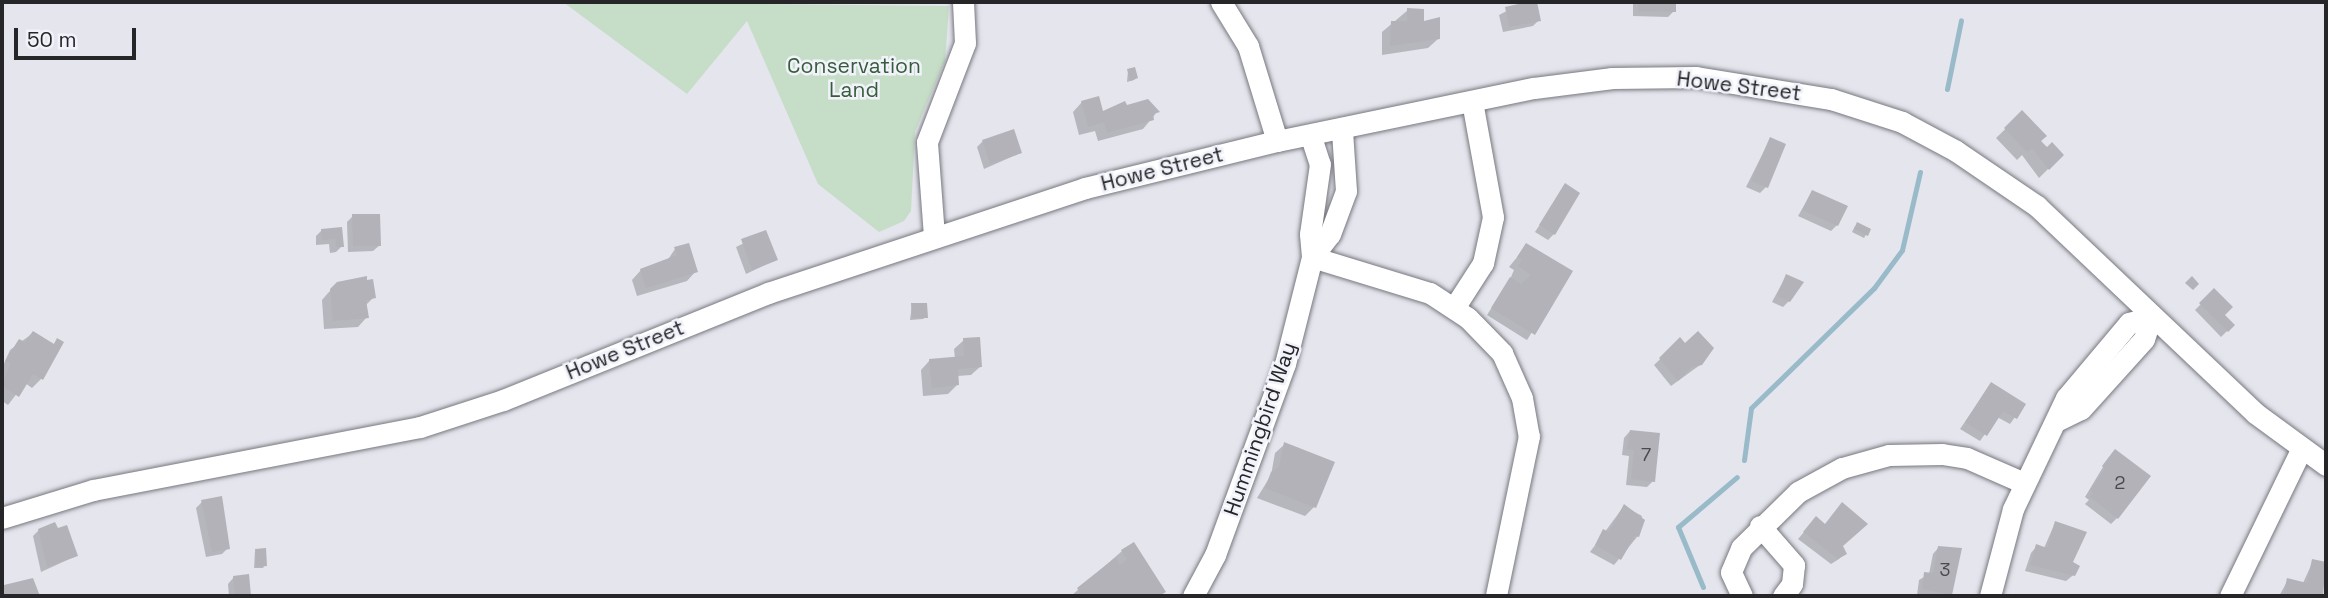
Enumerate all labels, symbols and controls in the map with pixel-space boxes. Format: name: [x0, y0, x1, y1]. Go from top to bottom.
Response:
scale bar: [18, 14, 140, 58]
text: 50 m: [27, 26, 77, 53]
park label: Conservation Land: [787, 53, 921, 103]
street label: Howe Street: [1675, 66, 1803, 106]
street label: Howe Street: [1098, 142, 1226, 196]
street label: Howe Street: [562, 315, 688, 385]
street label: Hummingbird Way: [1218, 339, 1302, 519]
house number: 7: [1641, 444, 1651, 466]
house number: 2: [2115, 472, 2125, 494]
house number: 3: [1940, 559, 1950, 581]

